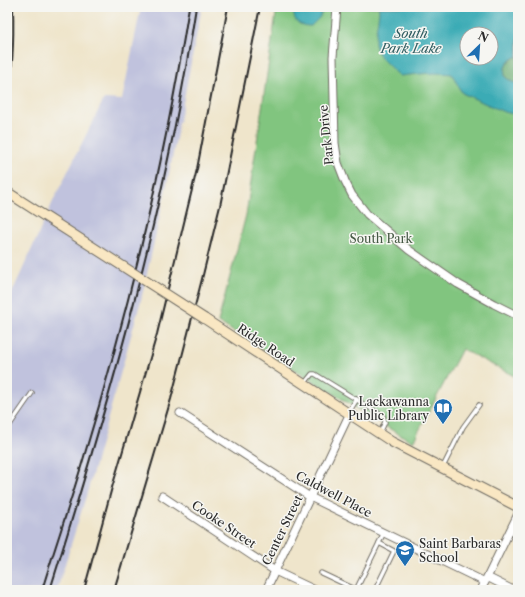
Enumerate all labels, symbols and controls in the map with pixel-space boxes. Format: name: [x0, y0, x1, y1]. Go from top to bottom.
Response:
water label: South Park Lake: [380, 25, 442, 56]
north arrow: [459, 26, 499, 66]
text: N: [476, 29, 491, 45]
street label: Park Drive: [315, 104, 337, 166]
park label: South Park: [350, 231, 414, 246]
street label: Ridge Road: [235, 320, 298, 370]
place label: Lackawanna Public Library: [348, 394, 430, 423]
library icon: Lackawanna Public Library: [432, 397, 454, 425]
street label: Caldwell Place: [293, 468, 375, 520]
street label: Center Street: [258, 492, 306, 568]
street label: Cooke Street: [189, 497, 260, 551]
place label: Saint Barbaras School: [419, 536, 501, 565]
school or university icon: Saint Barbaras School: [394, 539, 416, 567]

